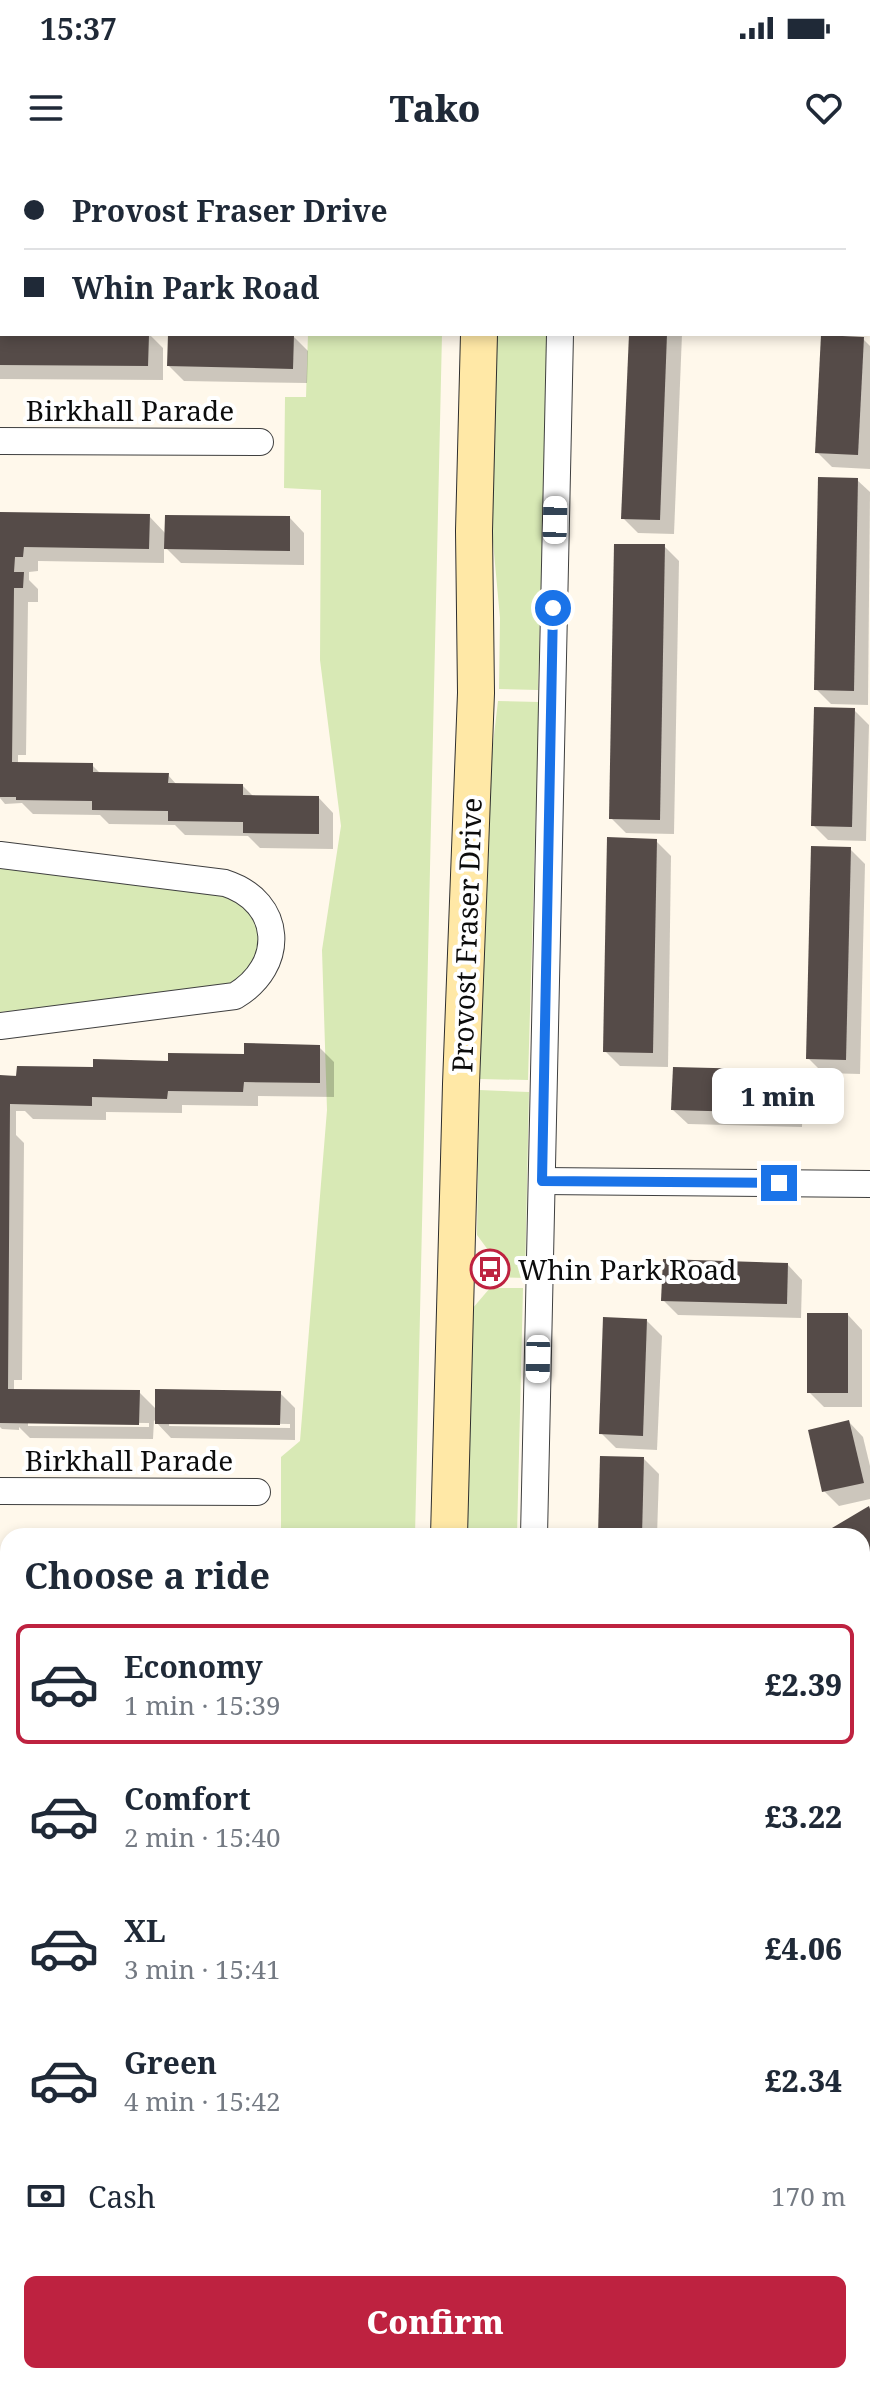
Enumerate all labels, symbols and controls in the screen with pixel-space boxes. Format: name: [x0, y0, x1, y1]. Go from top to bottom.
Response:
text: 15:37: [40, 8, 117, 49]
text: Tako: [390, 84, 480, 133]
icon: menu: [24, 86, 68, 130]
icon: heart: [802, 86, 846, 130]
text: Provost Fraser Drive: [72, 190, 388, 231]
text: Whin Park Road: [72, 267, 319, 308]
street label: Birkhall Parade: [26, 391, 234, 429]
car: [543, 496, 567, 544]
route start: [535, 590, 571, 626]
street label: Provost Fraser Drive: [442, 797, 490, 1073]
callout: 1 min: [713, 1067, 845, 1123]
text: 1 min: [741, 1078, 815, 1114]
route end: [761, 1165, 797, 1201]
bus stop icon: Whin Park Road: [469, 1248, 511, 1290]
place label: Whin Park Road: [518, 1250, 736, 1288]
car: [526, 1335, 550, 1383]
street label: Birkhall Parade: [25, 1441, 233, 1479]
text: Choose a ride: [24, 1551, 270, 1600]
text: Economy: [124, 1646, 263, 1687]
icon: car: [28, 1648, 100, 1720]
text: £2.39: [765, 1664, 842, 1705]
text: 1 min · 15:39: [124, 1687, 281, 1723]
text: Comfort: [124, 1778, 251, 1819]
icon: car: [28, 1780, 100, 1852]
text: £3.22: [765, 1796, 842, 1837]
text: 2 min · 15:40: [124, 1819, 281, 1855]
text: XL: [124, 1910, 166, 1951]
icon: car: [28, 1912, 100, 1984]
text: £4.06: [765, 1928, 842, 1969]
text: 3 min · 15:41: [124, 1951, 281, 1987]
text: Green: [124, 2042, 217, 2083]
icon: car: [28, 2044, 100, 2116]
text: £2.34: [765, 2060, 842, 2101]
text: 4 min · 15:42: [124, 2083, 281, 2119]
icon: cash: [24, 2174, 68, 2218]
text: Cash: [88, 2176, 156, 2217]
text: 170 m: [771, 2178, 846, 2214]
button: Confirm: [24, 2276, 846, 2368]

